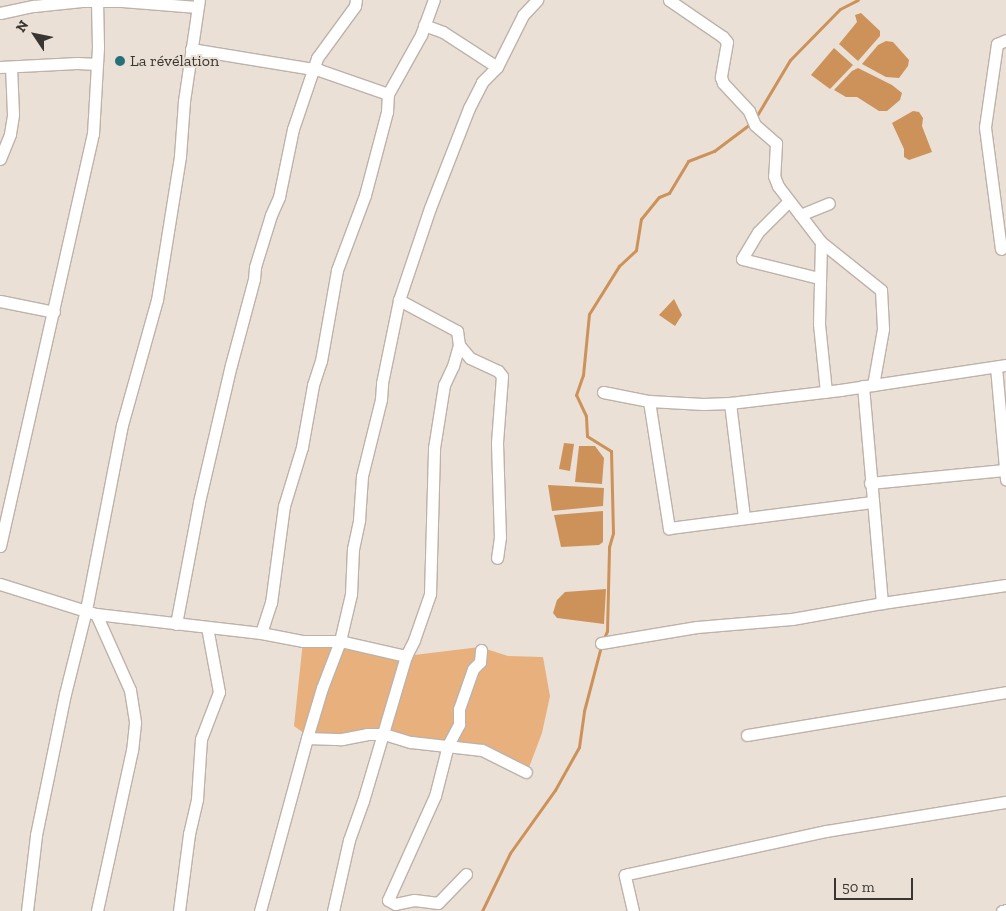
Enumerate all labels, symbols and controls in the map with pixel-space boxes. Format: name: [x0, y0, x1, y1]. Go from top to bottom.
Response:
north arrow: [10, 10, 60, 60]
text: N: [12, 17, 32, 36]
place label: La révélation: [130, 51, 219, 71]
marker: La révélation: [114, 55, 126, 67]
scale bar: [836, 868, 915, 900]
text: 50 m: [842, 878, 875, 896]

